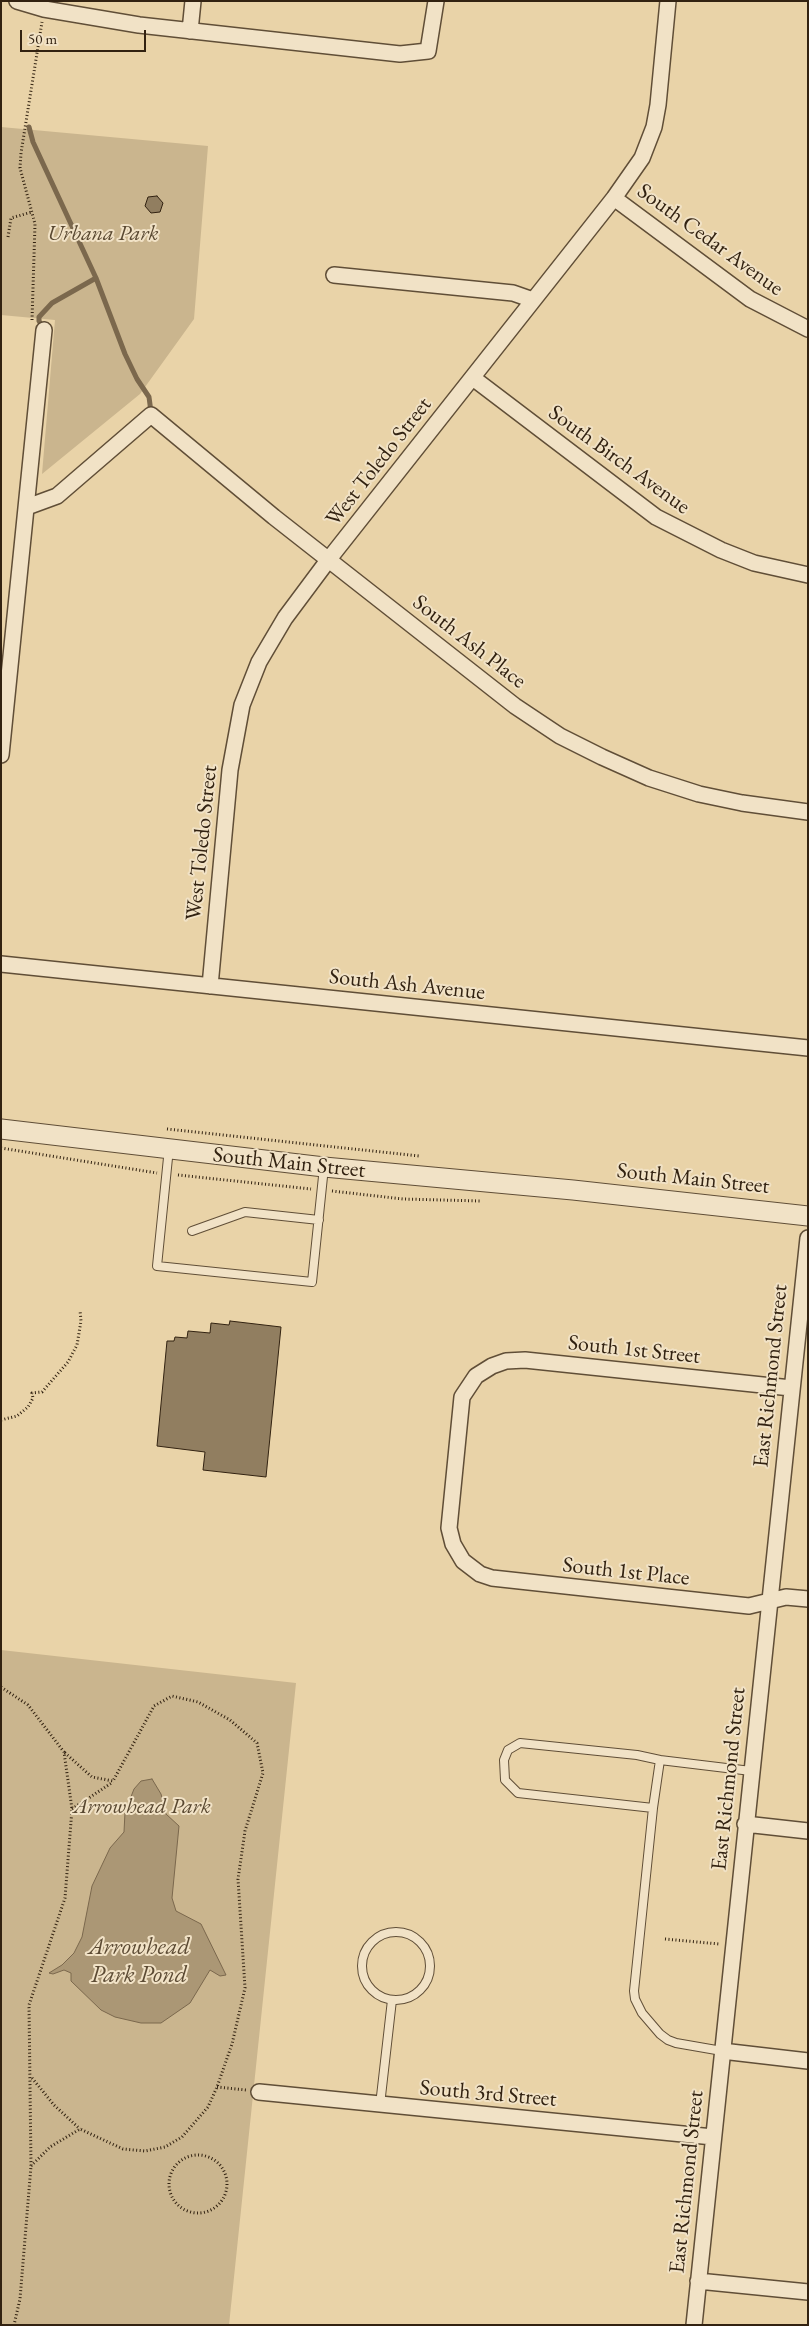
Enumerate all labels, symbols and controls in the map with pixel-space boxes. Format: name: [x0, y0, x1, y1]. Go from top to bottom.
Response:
scale bar: [22, 20, 149, 52]
text: 50 m: [28, 29, 57, 48]
street label: South Cedar Avenue: [632, 178, 788, 302]
park label: Urbana Park: [48, 221, 158, 247]
street label: West Toledo Street: [320, 392, 438, 532]
street label: South Birch Avenue: [543, 400, 695, 520]
street label: South Ash Place: [407, 590, 531, 694]
street label: West Toledo Street: [181, 764, 223, 922]
street label: South Ash Avenue: [328, 964, 486, 1006]
street label: South Main Street: [211, 1142, 367, 1184]
street label: South Main Street: [615, 1158, 771, 1200]
street label: East Richmond Street: [748, 1283, 794, 1469]
street label: South 1st Street: [567, 1330, 701, 1370]
street label: South 1st Place: [561, 1552, 691, 1592]
street label: East Richmond Street: [706, 1686, 752, 1872]
park label: Arrowhead Park: [73, 1794, 211, 1820]
water label: Arrowhead Park Pond: [88, 1933, 190, 1989]
street label: South 3rd Street: [419, 2075, 557, 2113]
street label: East Richmond Street: [664, 2089, 710, 2275]

